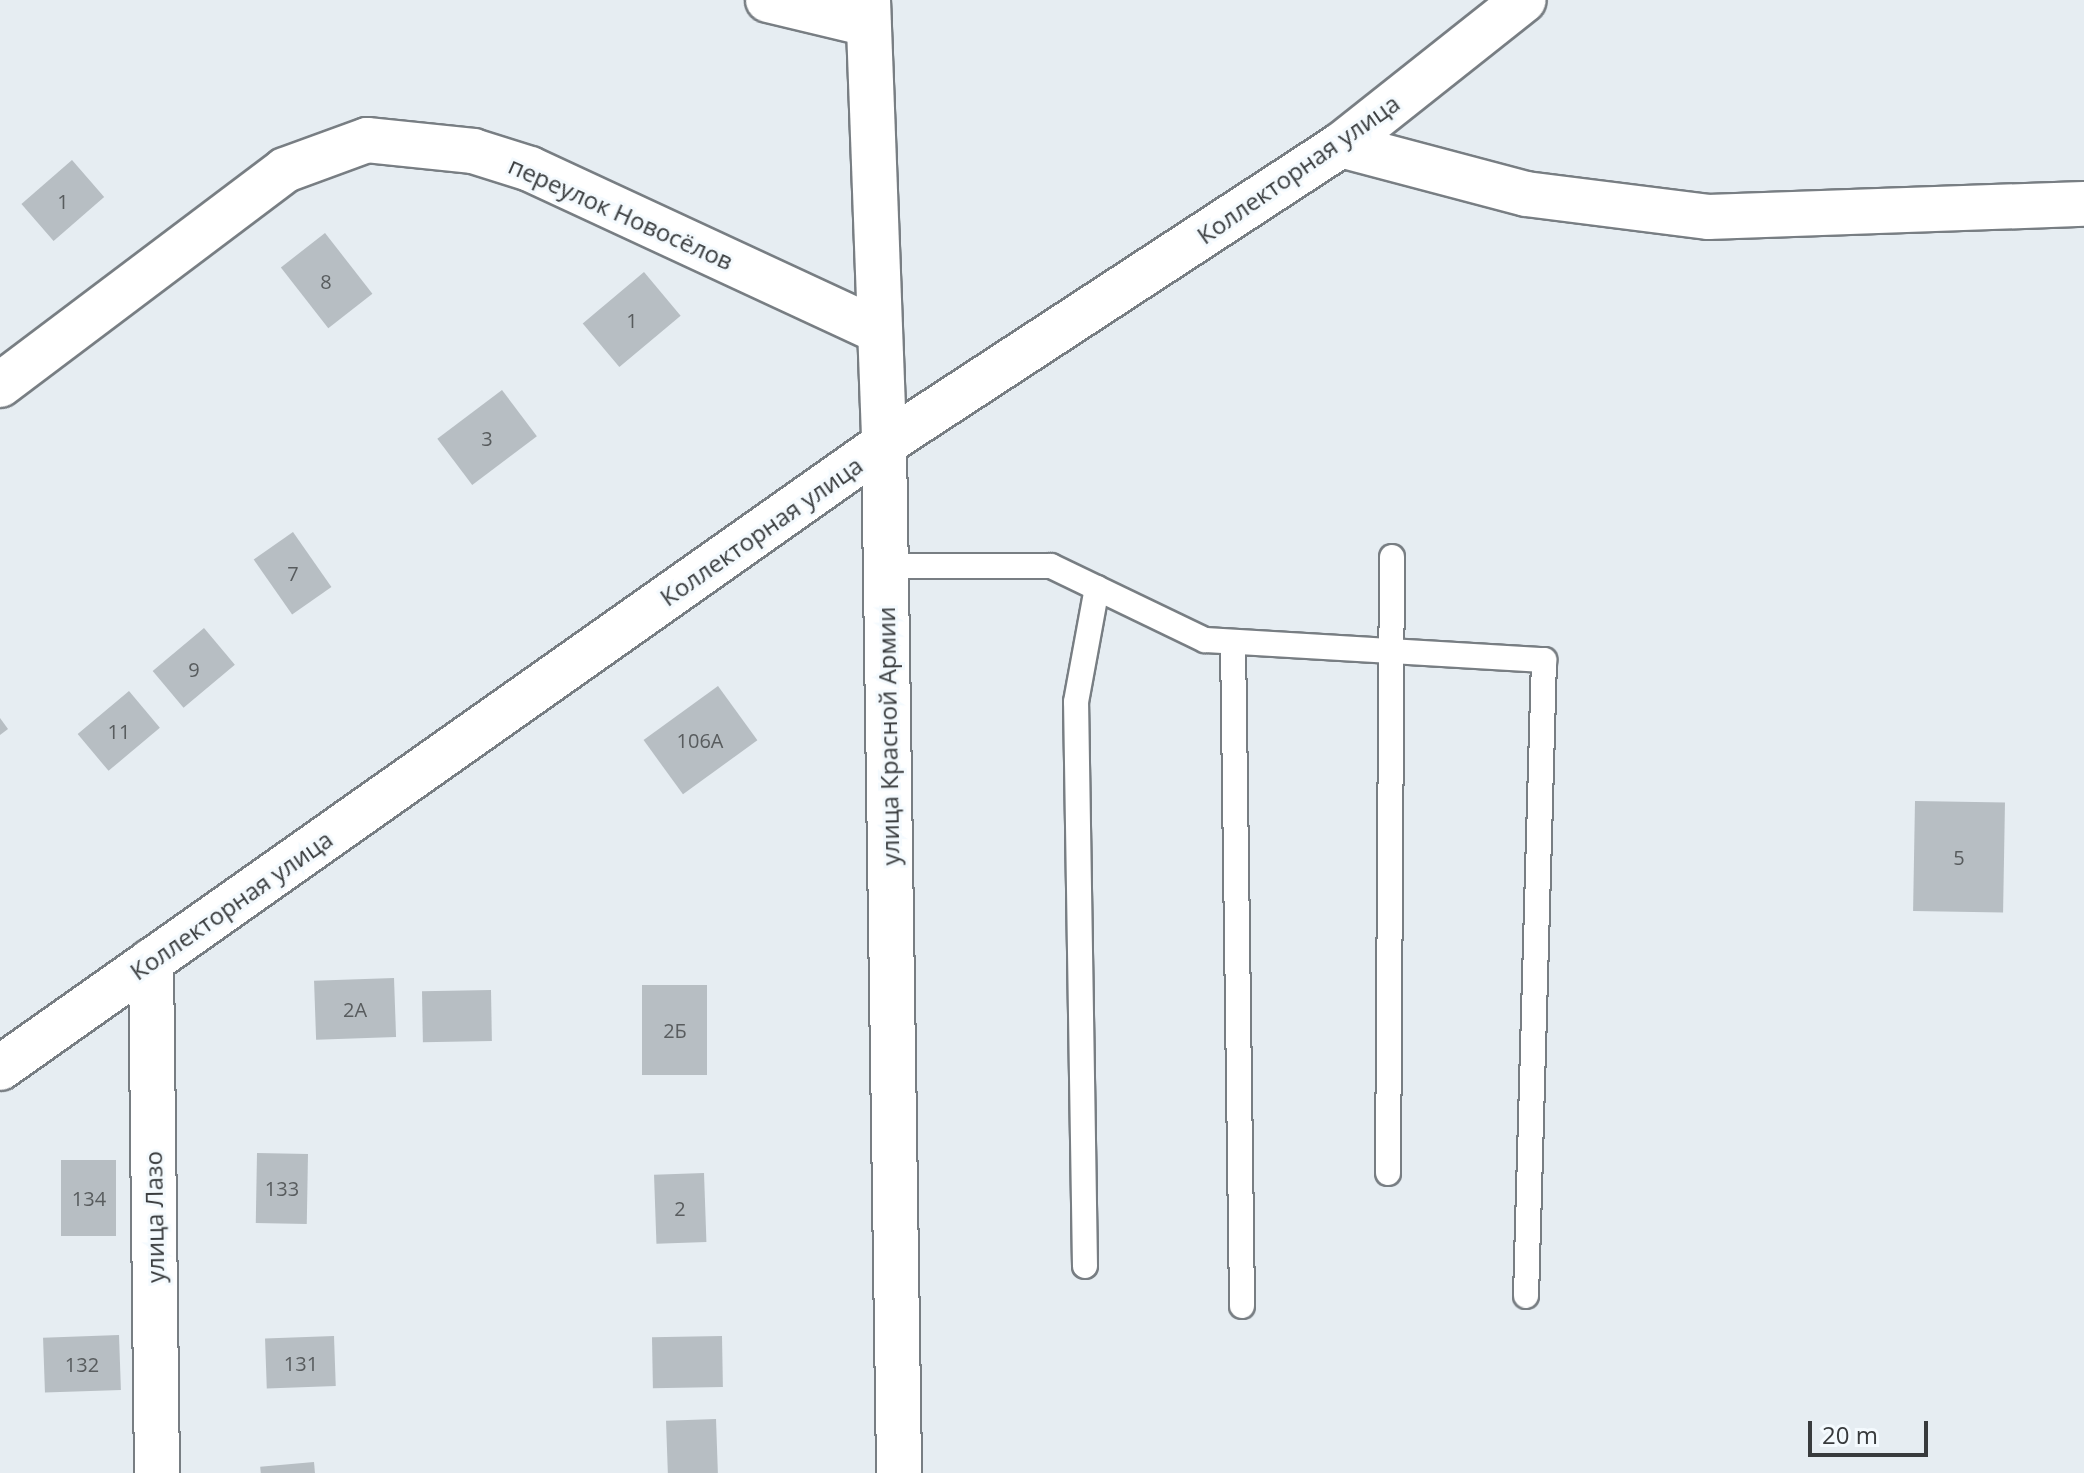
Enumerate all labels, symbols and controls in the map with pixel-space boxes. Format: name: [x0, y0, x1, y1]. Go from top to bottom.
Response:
street label: Коллекторная улица: [1191, 88, 1405, 250]
street label: переулок Новосёлов: [504, 151, 738, 275]
house number: 1: [57, 189, 69, 213]
house number: 8: [320, 269, 332, 293]
house number: 1: [626, 308, 638, 332]
house number: 3: [481, 426, 493, 450]
street label: Коллекторная улица: [654, 450, 868, 612]
house number: 7: [287, 561, 299, 585]
street label: улица Красной Армии: [871, 606, 905, 866]
house number: 9: [188, 657, 200, 681]
house number: 11: [108, 719, 130, 743]
house number: 106А: [677, 728, 723, 752]
street label: Коллекторная улица: [124, 824, 338, 986]
house number: 5: [1953, 845, 1965, 869]
house number: 2А: [343, 997, 367, 1021]
house number: 2Б: [663, 1018, 687, 1042]
street label: улица Лазо: [138, 1151, 170, 1283]
house number: 133: [265, 1176, 299, 1200]
house number: 134: [72, 1186, 106, 1210]
house number: 2: [674, 1196, 686, 1220]
house number: 131: [284, 1351, 318, 1375]
house number: 132: [65, 1352, 99, 1376]
scale bar: [1812, 1405, 1932, 1455]
text: 20 m: [1822, 1418, 1878, 1451]

